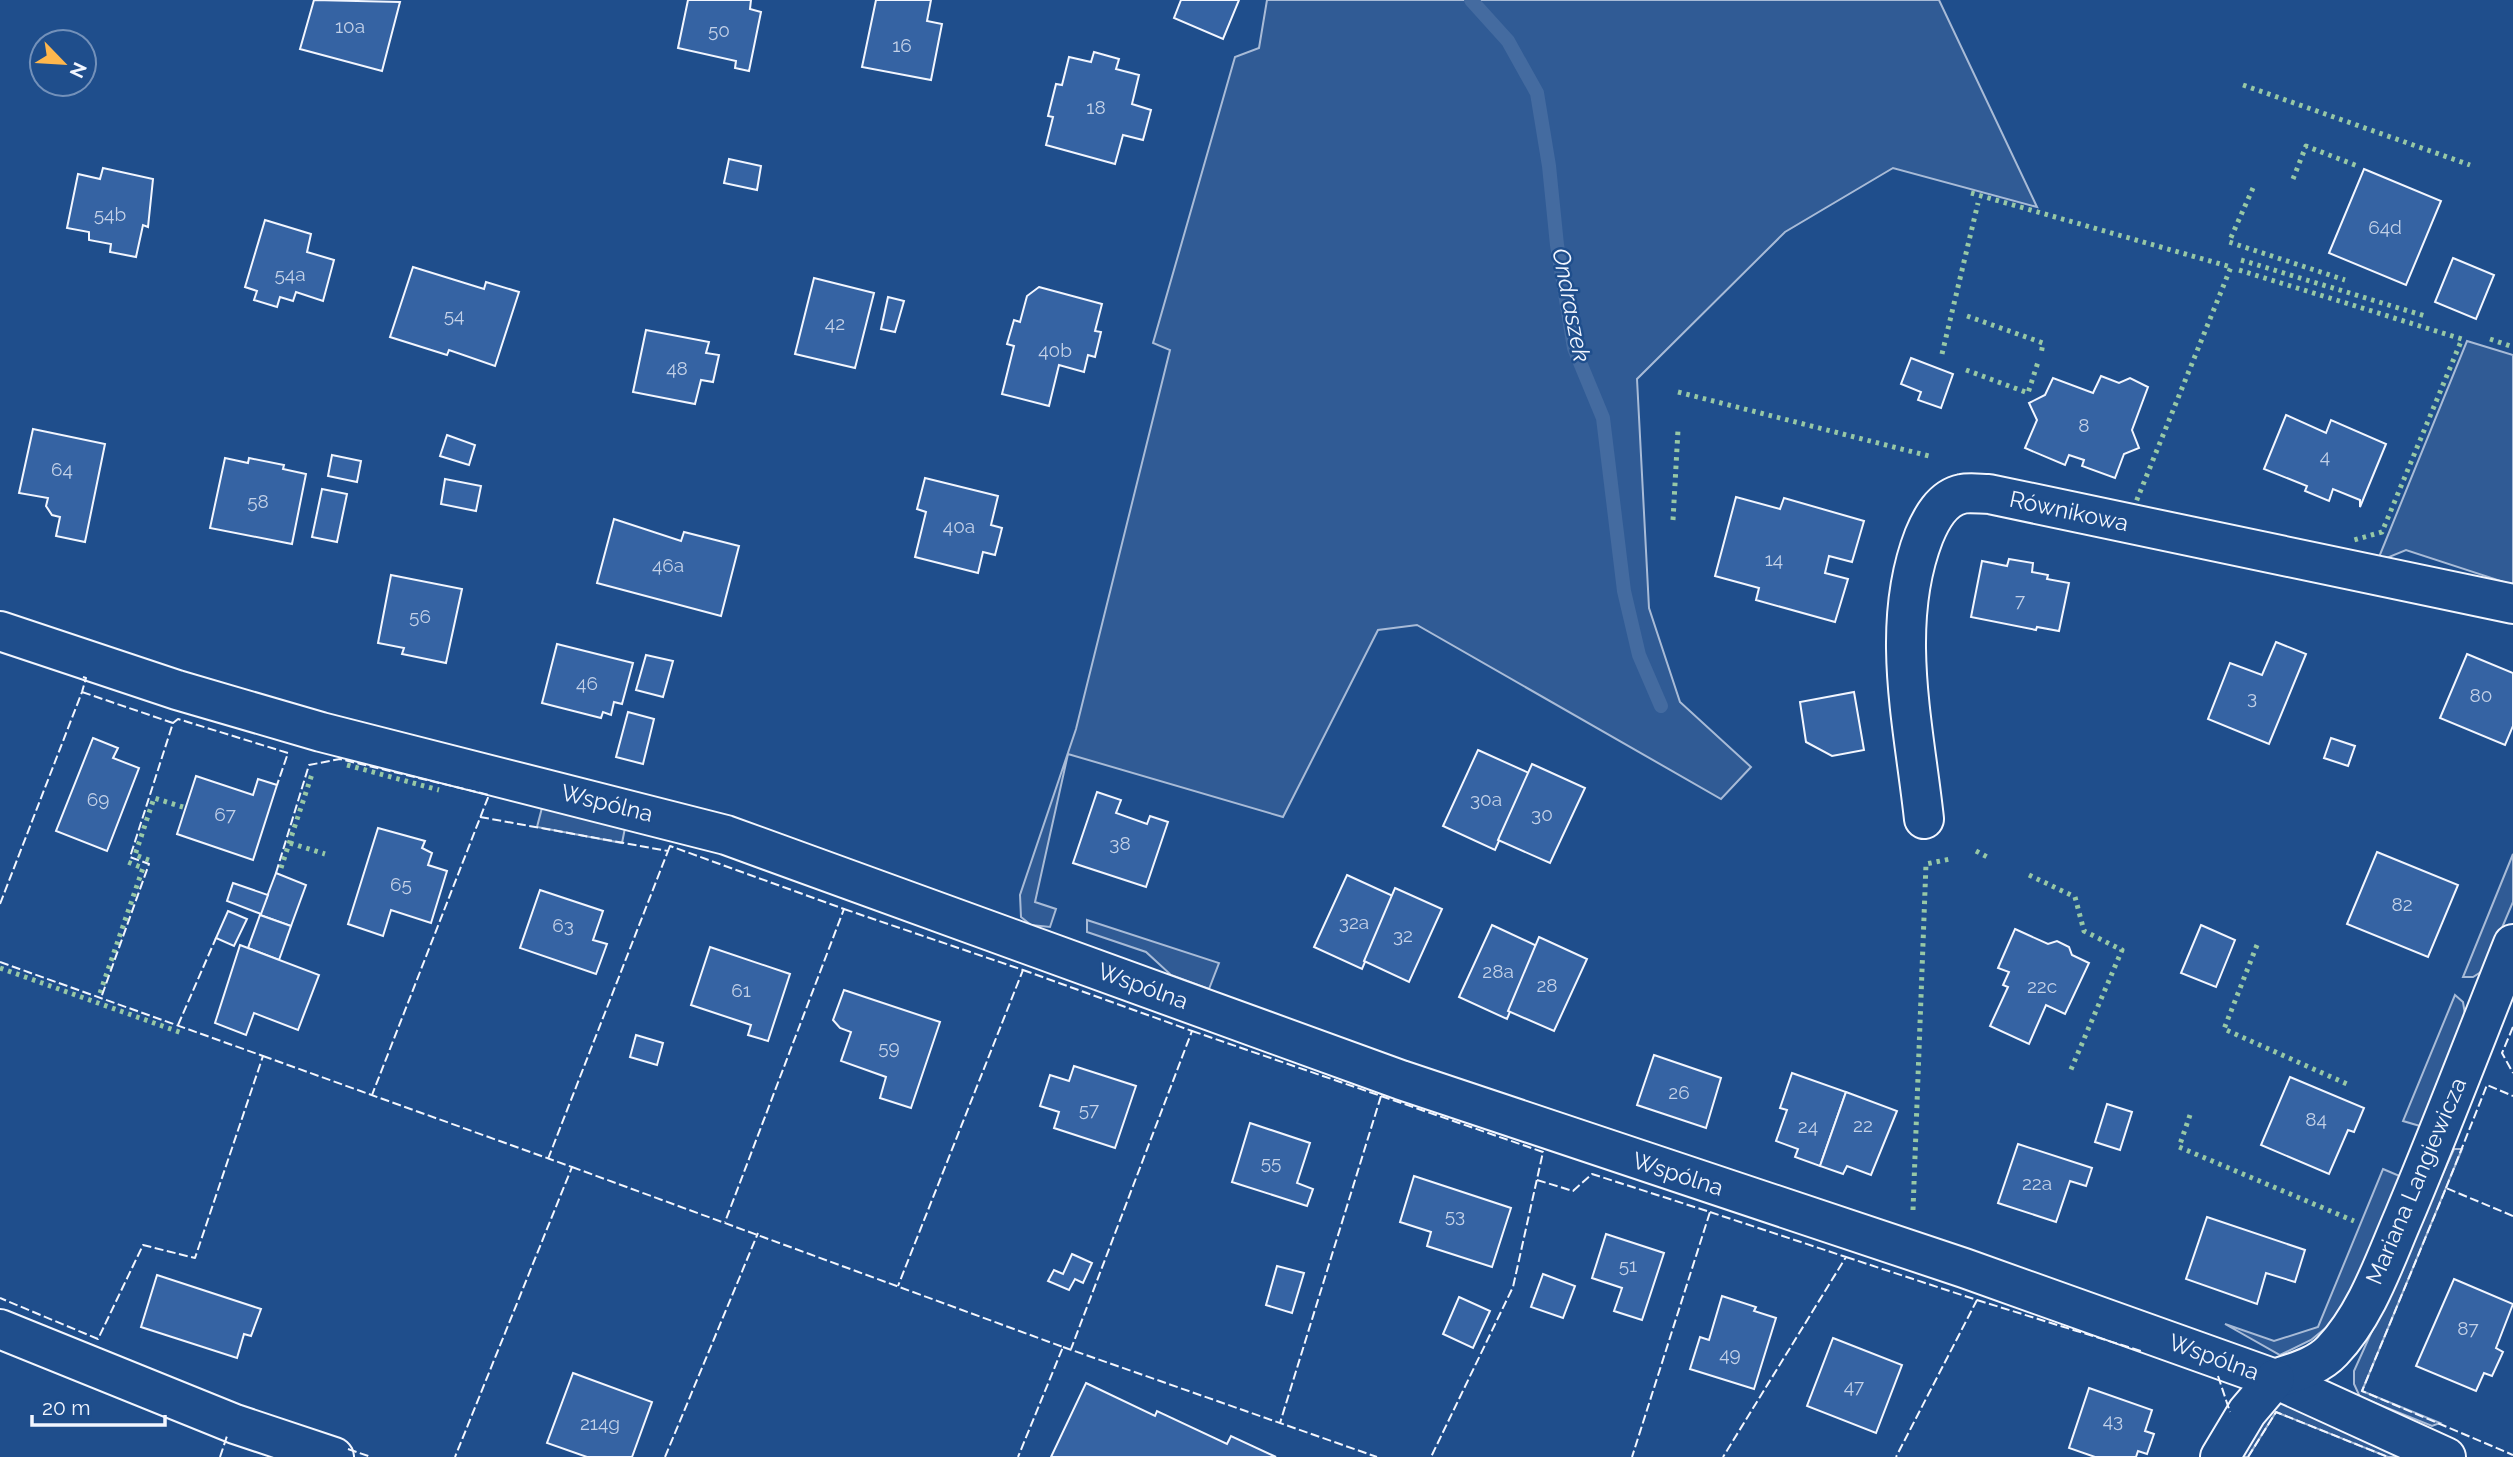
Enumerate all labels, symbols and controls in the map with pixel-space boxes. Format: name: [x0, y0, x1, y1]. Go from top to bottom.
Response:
house number: 10a: [335, 15, 365, 37]
house number: 50: [708, 19, 730, 41]
north arrow: [28, 28, 98, 98]
house number: 16: [892, 34, 912, 56]
text: N: [65, 59, 91, 81]
house number: 18: [1086, 96, 1106, 118]
house number: 54b: [94, 203, 126, 225]
house number: 64d: [2368, 216, 2402, 238]
water label: Ondraszek: [1546, 246, 1597, 364]
house number: 54a: [274, 263, 306, 285]
house number: 54: [444, 304, 464, 326]
house number: 42: [825, 312, 845, 334]
house number: 40b: [1038, 339, 1072, 361]
house number: 48: [666, 357, 688, 379]
house number: 8: [2078, 414, 2090, 436]
house number: 4: [2320, 445, 2330, 467]
house number: 64: [51, 458, 73, 480]
street label: Równikowa: [2007, 485, 2131, 536]
house number: 58: [247, 490, 269, 512]
house number: 40a: [943, 515, 975, 537]
house number: 14: [1765, 548, 1783, 570]
house number: 46a: [652, 554, 684, 576]
house number: 7: [2015, 589, 2025, 611]
house number: 56: [409, 605, 431, 627]
house number: 46: [576, 672, 598, 694]
house number: 80: [2470, 684, 2492, 706]
house number: 3: [2247, 686, 2257, 708]
street label: Wspólna: [558, 778, 656, 827]
house number: 69: [87, 788, 109, 810]
house number: 30a: [1470, 788, 1502, 810]
house number: 67: [214, 803, 236, 825]
house number: 30: [1531, 803, 1553, 825]
house number: 38: [1109, 832, 1131, 854]
house number: 65: [390, 873, 412, 895]
house number: 82: [2391, 893, 2413, 915]
house number: 32a: [1339, 911, 1369, 933]
house number: 63: [552, 914, 574, 936]
house number: 32: [1393, 924, 1413, 946]
street label: Wspólna: [1094, 957, 1192, 1014]
house number: 28a: [1482, 960, 1514, 982]
house number: 28: [1536, 974, 1558, 996]
house number: 22c: [2027, 975, 2057, 997]
house number: 61: [731, 979, 751, 1001]
house number: 59: [878, 1036, 900, 1058]
street label: Mariana Langiewicza: [2360, 1073, 2471, 1288]
house number: 26: [1668, 1081, 1690, 1103]
house number: 57: [1079, 1098, 1099, 1120]
house number: 84: [2305, 1108, 2327, 1130]
house number: 22: [1853, 1114, 1873, 1136]
house number: 24: [1798, 1115, 1818, 1137]
street label: Wspólna: [1629, 1146, 1727, 1201]
house number: 55: [1261, 1151, 1281, 1173]
house number: 22a: [2022, 1172, 2052, 1194]
house number: 53: [1445, 1204, 1465, 1226]
house number: 51: [1619, 1254, 1637, 1276]
house number: 87: [2457, 1317, 2479, 1339]
street label: Wspólna: [2165, 1328, 2263, 1385]
house number: 49: [1719, 1343, 1741, 1365]
house number: 47: [1844, 1375, 1864, 1397]
scale bar: [32, 1384, 164, 1428]
text: 20 m: [42, 1395, 90, 1420]
house number: 43: [2103, 1409, 2123, 1431]
house number: 214g: [580, 1412, 620, 1434]

